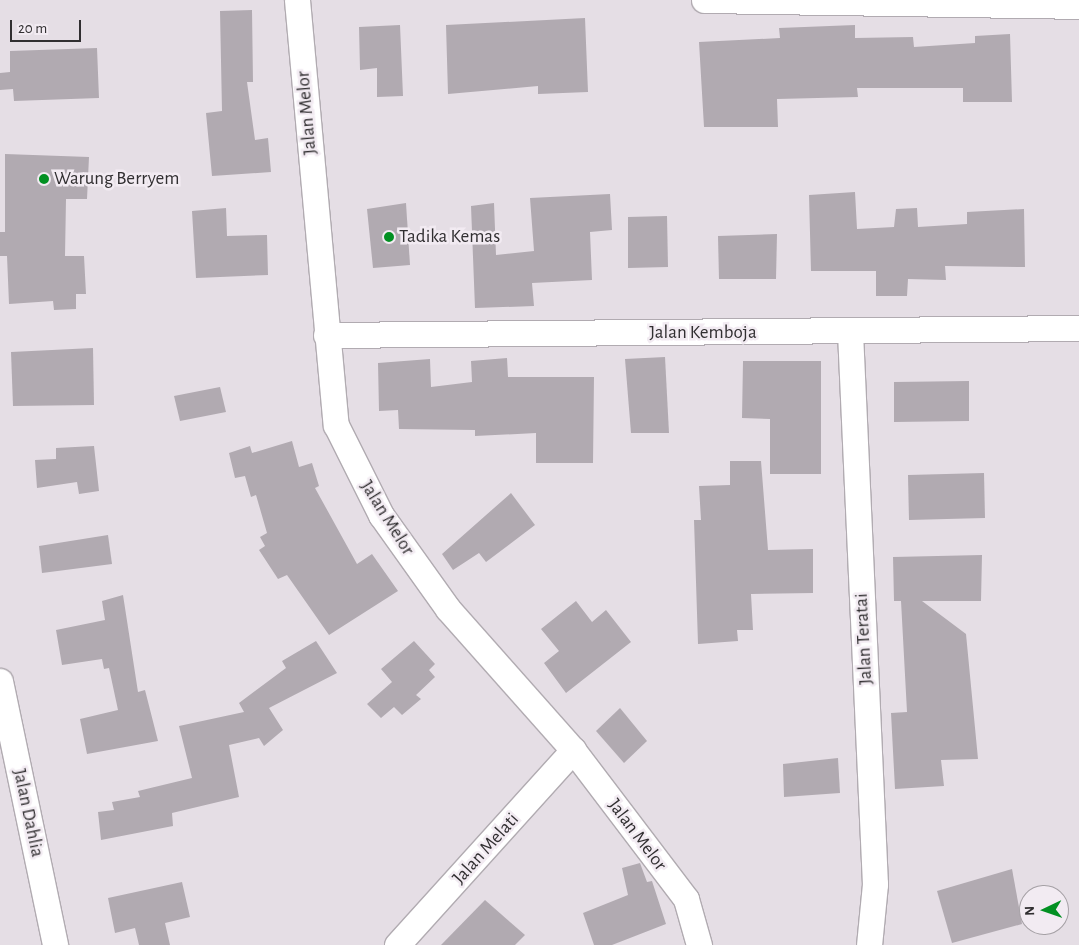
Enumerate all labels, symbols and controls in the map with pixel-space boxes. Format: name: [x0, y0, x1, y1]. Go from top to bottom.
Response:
scale bar: [12, 10, 84, 42]
text: 20 m: [18, 21, 47, 36]
street label: Jalan Melor: [292, 70, 322, 156]
place label: Warung Berryem: [54, 168, 179, 190]
marker: Warung Berryem: [38, 173, 50, 185]
place label: Tadika Kemas: [399, 226, 500, 248]
marker: Tadika Kemas: [383, 231, 395, 243]
street label: Jalan Kemboja: [649, 322, 757, 344]
street label: Jalan Melor: [355, 476, 419, 560]
street label: Jalan Teratai: [850, 593, 878, 685]
street label: Jalan Dahlia: [8, 767, 48, 859]
street label: Jalan Melor: [603, 795, 671, 875]
street label: Jalan Melati: [448, 809, 524, 889]
north arrow: [1019, 885, 1069, 935]
text: N: [1023, 906, 1037, 916]

